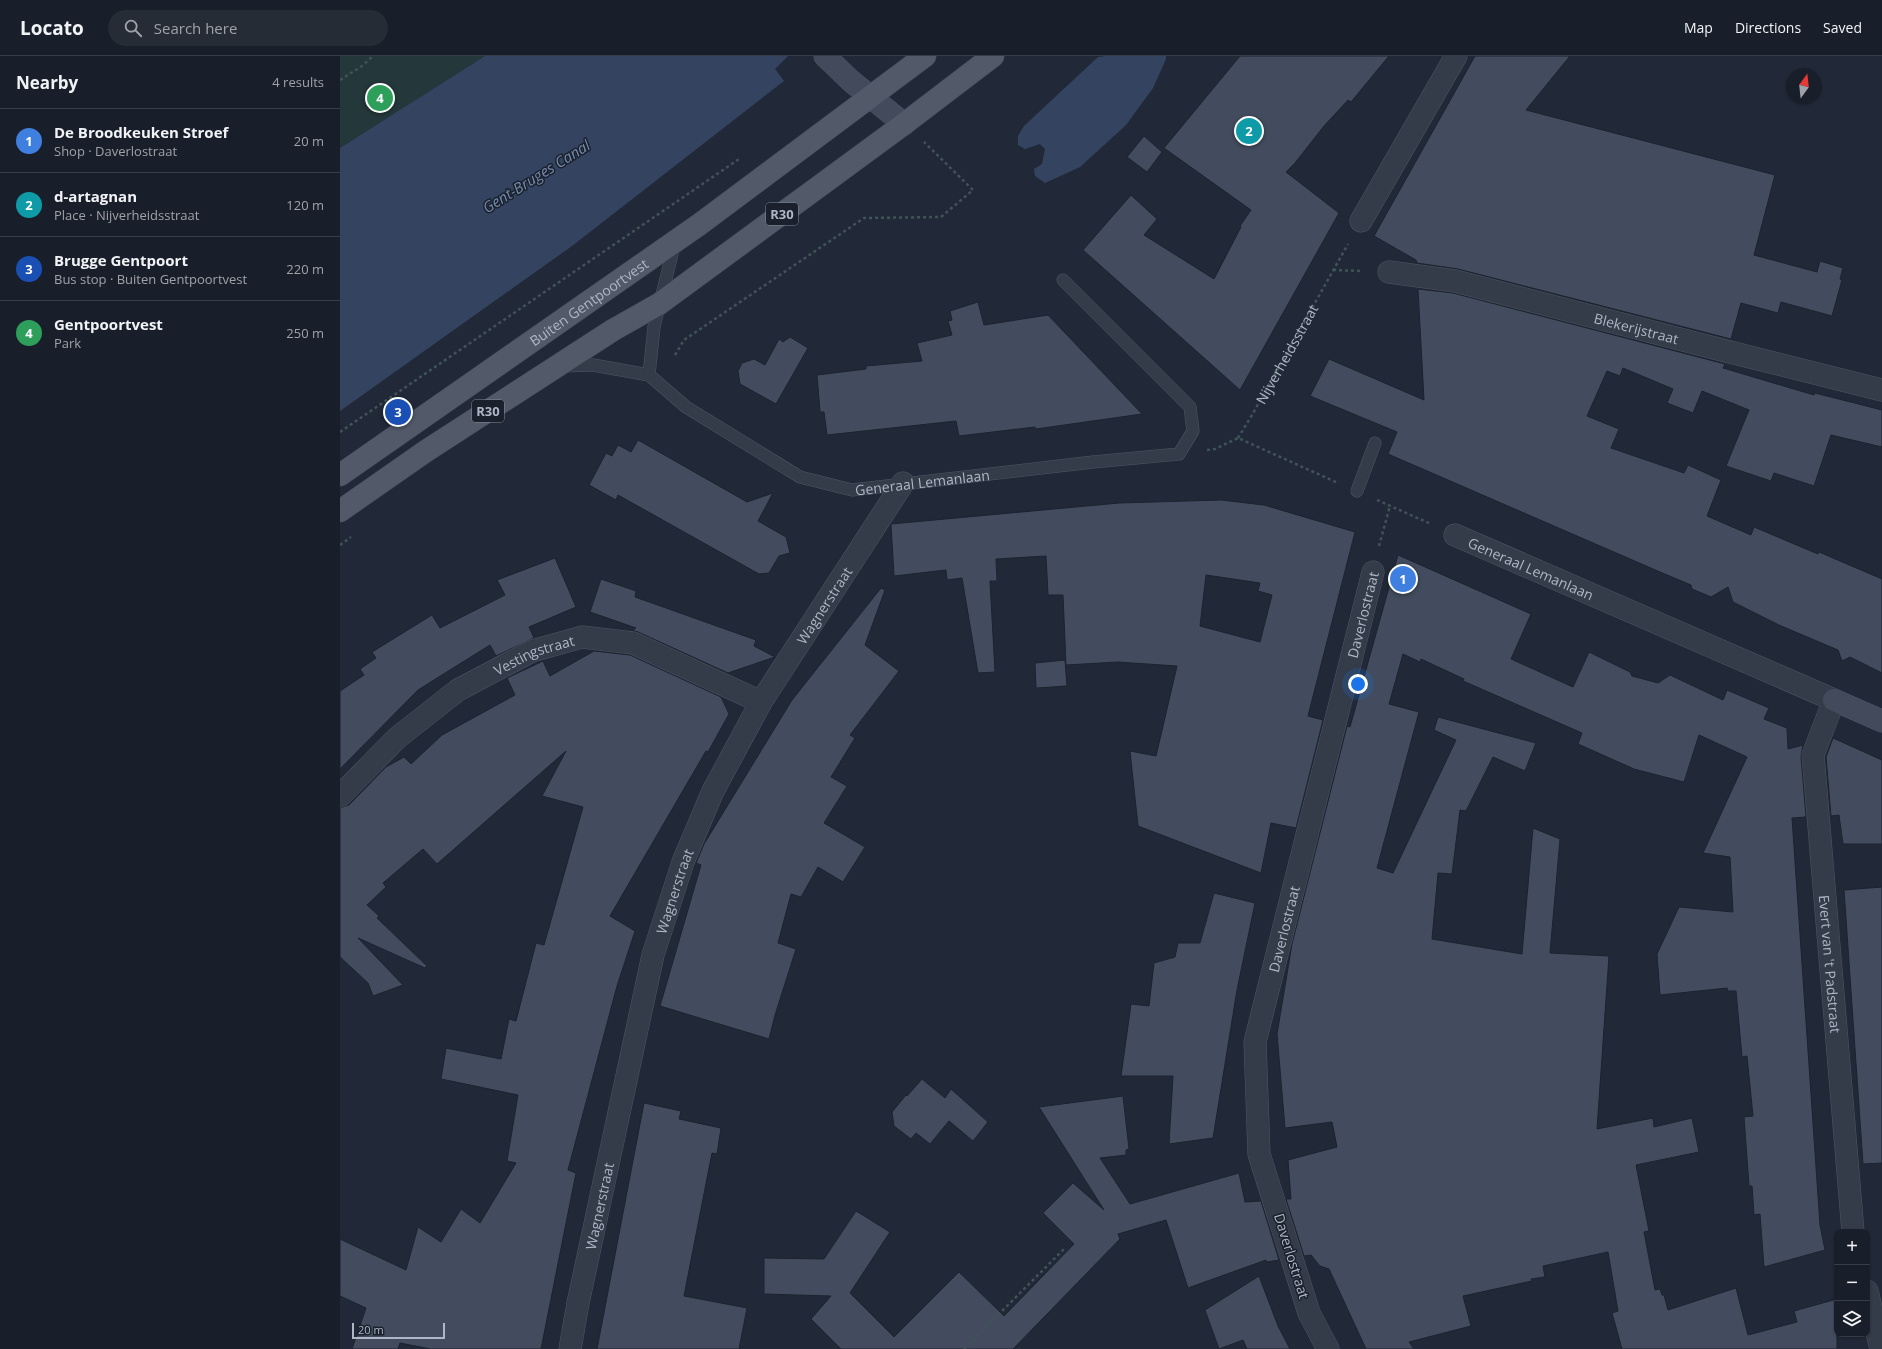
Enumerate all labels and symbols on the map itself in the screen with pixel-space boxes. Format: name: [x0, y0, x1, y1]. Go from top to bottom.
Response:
north arrow: [1786, 68, 1822, 104]
pin: 4: [367, 83, 393, 113]
pin: 2: [1236, 116, 1262, 146]
water label: Gent-Bruges Canal: [478, 134, 595, 217]
road number: R30: [766, 203, 798, 225]
street label: Buiten Gentpoortvest: [525, 254, 652, 350]
street label: Nijverheidsstraat: [1251, 301, 1322, 407]
street label: Blekerijstraat: [1592, 308, 1681, 348]
pin: 3: [385, 397, 411, 427]
road number: R30: [472, 400, 504, 422]
street label: Generaal Lemanlaan: [854, 465, 991, 499]
street label: Generaal Lemanlaan: [1465, 532, 1597, 604]
street label: Wagnerstraat: [792, 563, 856, 647]
pin: 1: [1390, 564, 1416, 594]
street label: Daverlostraat: [1342, 569, 1382, 660]
street label: Vestingstraat: [490, 630, 576, 679]
your location: [1348, 674, 1368, 694]
street label: Wagnerstraat: [651, 846, 697, 936]
street label: Daverlostraat: [1263, 884, 1303, 974]
street label: Evert van 't Padstraat: [1815, 894, 1846, 1034]
street label: Wagnerstraat: [580, 1161, 618, 1251]
street label: Daverlostraat: [1270, 1211, 1314, 1301]
scale bar: [352, 1321, 445, 1340]

